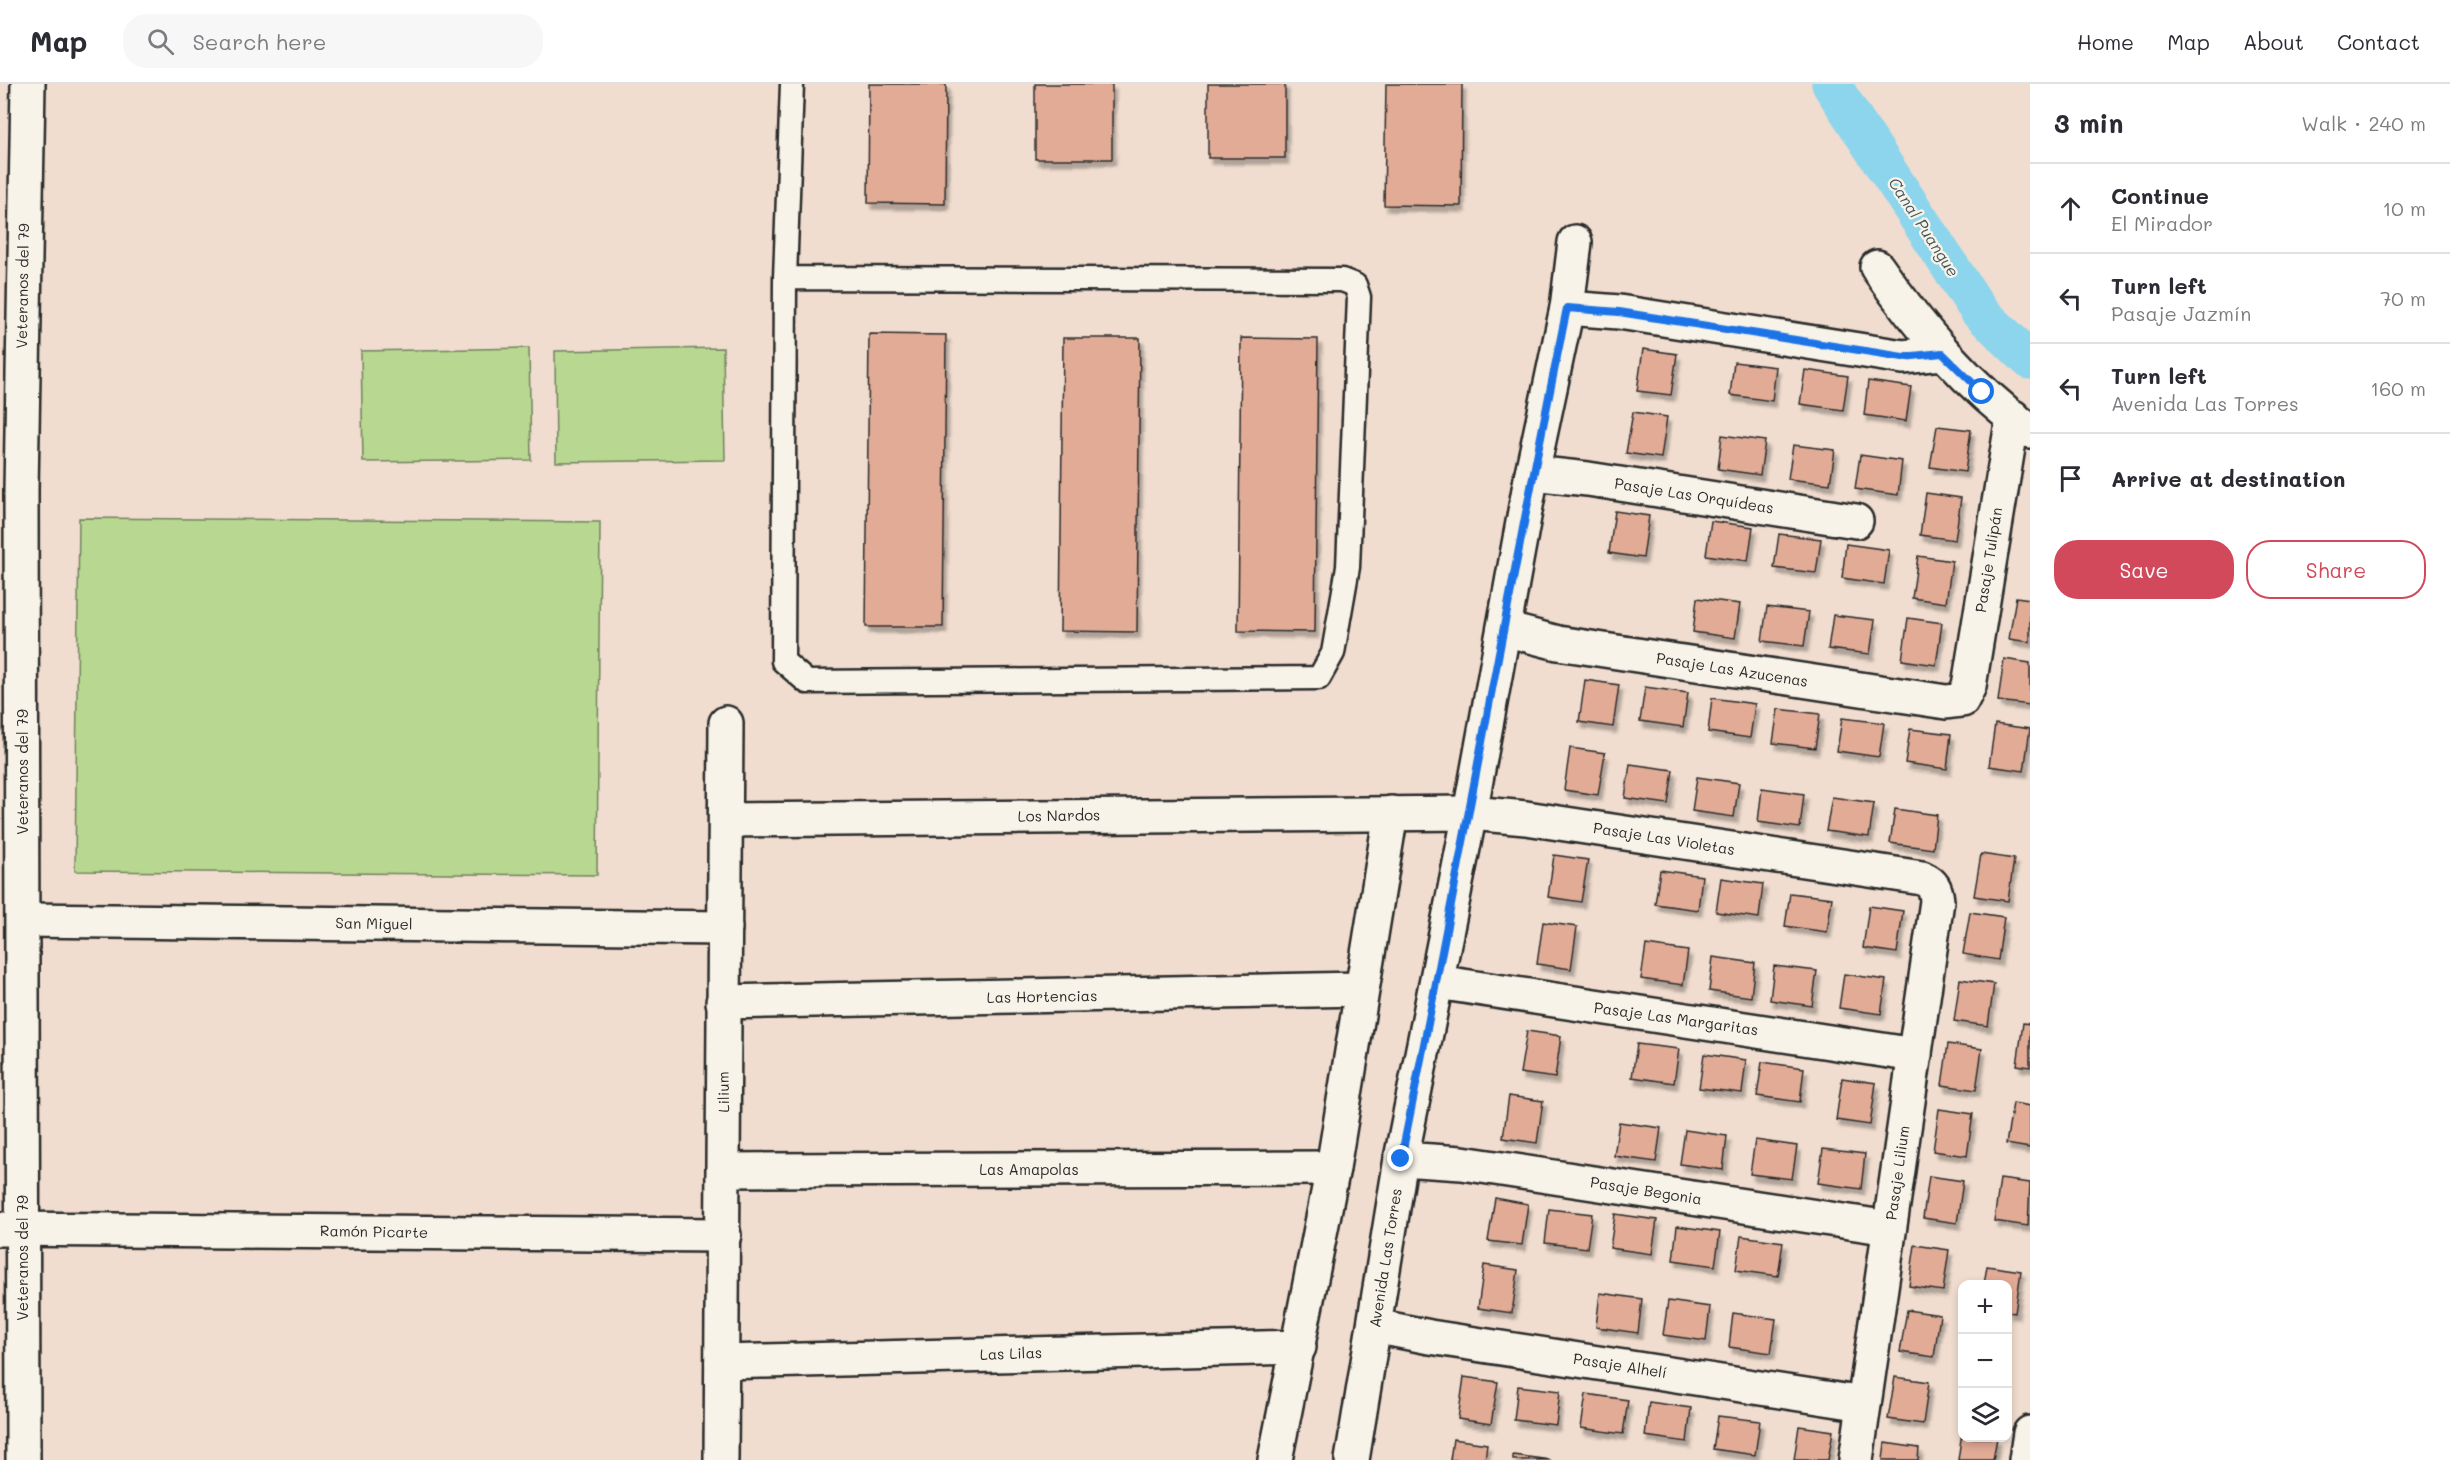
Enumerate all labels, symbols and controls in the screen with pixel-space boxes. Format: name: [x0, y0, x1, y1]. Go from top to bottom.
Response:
search box: [123, 14, 543, 68]
text: Map: [30, 23, 87, 59]
icon: search: [144, 25, 177, 58]
text: Search here: [192, 27, 326, 56]
text: Home: [2077, 28, 2134, 55]
text: Map: [2167, 28, 2210, 55]
text: About: [2243, 28, 2304, 55]
text: Contact: [2337, 28, 2420, 55]
text: 3 min: [2054, 106, 2123, 140]
text: Walk · 240 m: [2301, 110, 2426, 136]
water label: Canal Puangue: [1884, 173, 1965, 281]
text: Continue: [2111, 181, 2209, 210]
icon: ahead: [2054, 192, 2087, 225]
text: 10 m: [2382, 195, 2426, 221]
text: El Mirador: [2111, 210, 2213, 236]
street label: Veteranos del 79: [11, 223, 33, 349]
text: Turn left: [2111, 271, 2207, 300]
icon: left: [2054, 282, 2087, 315]
text: 70 m: [2380, 285, 2426, 311]
text: Pasaje Jazmín: [2111, 300, 2251, 326]
text: Turn left: [2111, 361, 2207, 390]
icon: left: [2054, 372, 2087, 405]
text: 160 m: [2370, 375, 2426, 401]
route start: [1968, 378, 1994, 404]
text: Avenida Las Torres: [2111, 390, 2299, 416]
icon: arrive: [2054, 462, 2087, 495]
text: Arrive at destination: [2111, 464, 2346, 493]
street label: Pasaje Las Orquídeas: [1613, 473, 1775, 517]
street label: Pasaje Tulipán: [1970, 506, 2006, 614]
button: Save: [2054, 540, 2234, 599]
button: Share: [2246, 540, 2426, 599]
street label: Pasaje Las Azucenas: [1655, 647, 1810, 691]
street label: Veteranos del 79: [12, 709, 32, 835]
street label: Los Nardos: [1018, 804, 1100, 826]
street label: Pasaje Las Violetas: [1592, 817, 1736, 859]
street label: San Miguel: [335, 912, 413, 934]
street label: Las Hortencias: [986, 985, 1097, 1007]
street label: Pasaje Las Margaritas: [1593, 997, 1760, 1039]
street label: Lilium: [713, 1071, 733, 1113]
street label: Pasaje Lilium: [1880, 1124, 1914, 1221]
route end: [1387, 1145, 1413, 1171]
street label: Las Amapolas: [979, 1159, 1079, 1179]
street label: Pasaje Begonia: [1589, 1171, 1703, 1209]
street label: Avenida Las Torres: [1364, 1187, 1406, 1329]
street label: Veteranos del 79: [12, 1195, 32, 1321]
street label: Ramón Picarte: [320, 1220, 428, 1242]
map controls: [1958, 1280, 2012, 1442]
button: +: [1958, 1280, 2012, 1334]
button: −: [1958, 1334, 2012, 1388]
street label: Las Lilas: [980, 1342, 1042, 1364]
street label: Pasaje Alhelí: [1572, 1348, 1668, 1382]
button: layers: [1958, 1388, 2012, 1442]

